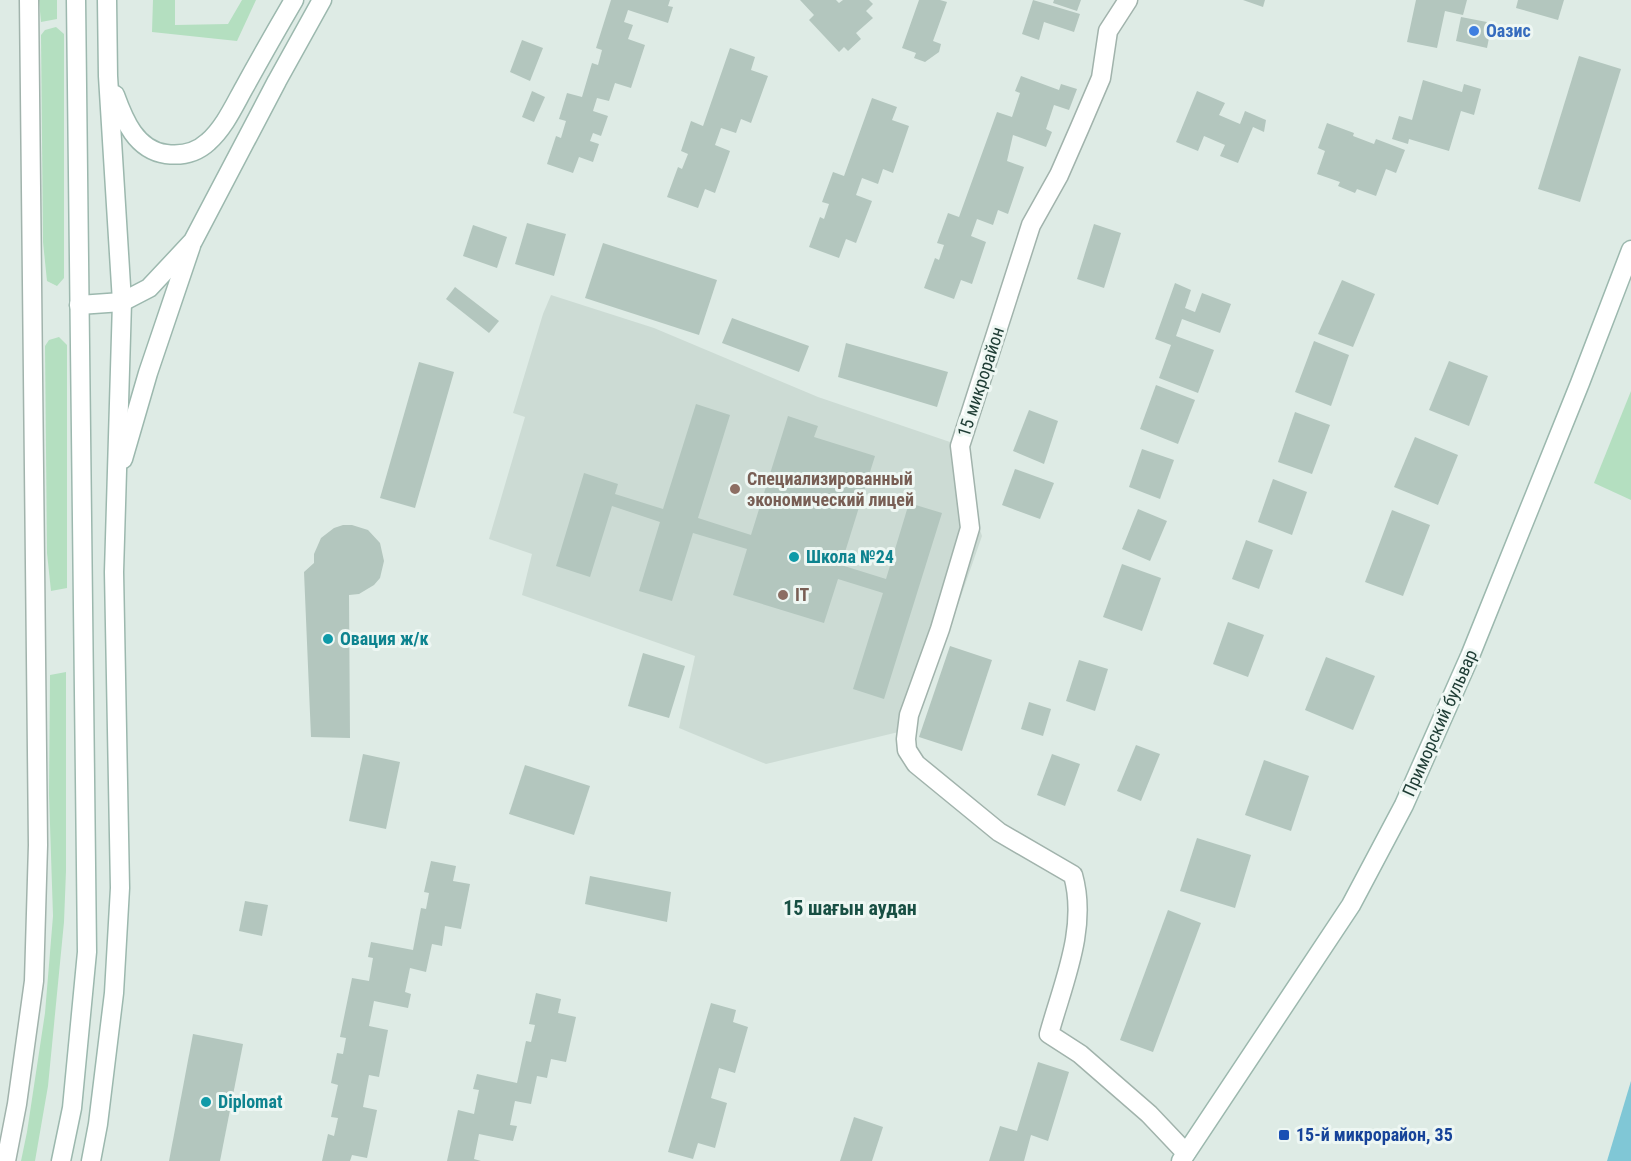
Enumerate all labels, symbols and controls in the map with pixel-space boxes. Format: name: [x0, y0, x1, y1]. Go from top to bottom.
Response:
place label: Оазис: [1486, 20, 1531, 41]
marker: Оазис: [1467, 24, 1481, 38]
street label: 15 микрорайон: [953, 324, 1008, 439]
place label: Специализированный экономический лицей: [747, 468, 914, 510]
marker: Специализированный экономический лицей: [728, 482, 742, 496]
place label: Школа №24: [806, 546, 894, 567]
marker: Школа №24: [787, 550, 801, 564]
place label: IT: [795, 584, 810, 605]
marker: IT: [776, 588, 790, 602]
place label: Овация ж/к: [340, 628, 429, 649]
marker: Овация ж/к: [321, 632, 335, 646]
street label: Приморский бульвар: [1398, 646, 1481, 799]
district label: 15 шағын аудан: [783, 896, 917, 920]
place label: Diplomat: [218, 1091, 283, 1112]
marker: Diplomat: [199, 1095, 213, 1109]
place label: 15-й микрорайон, 35: [1296, 1124, 1453, 1145]
marker: 15-й микрорайон, 35: [1277, 1128, 1291, 1142]

